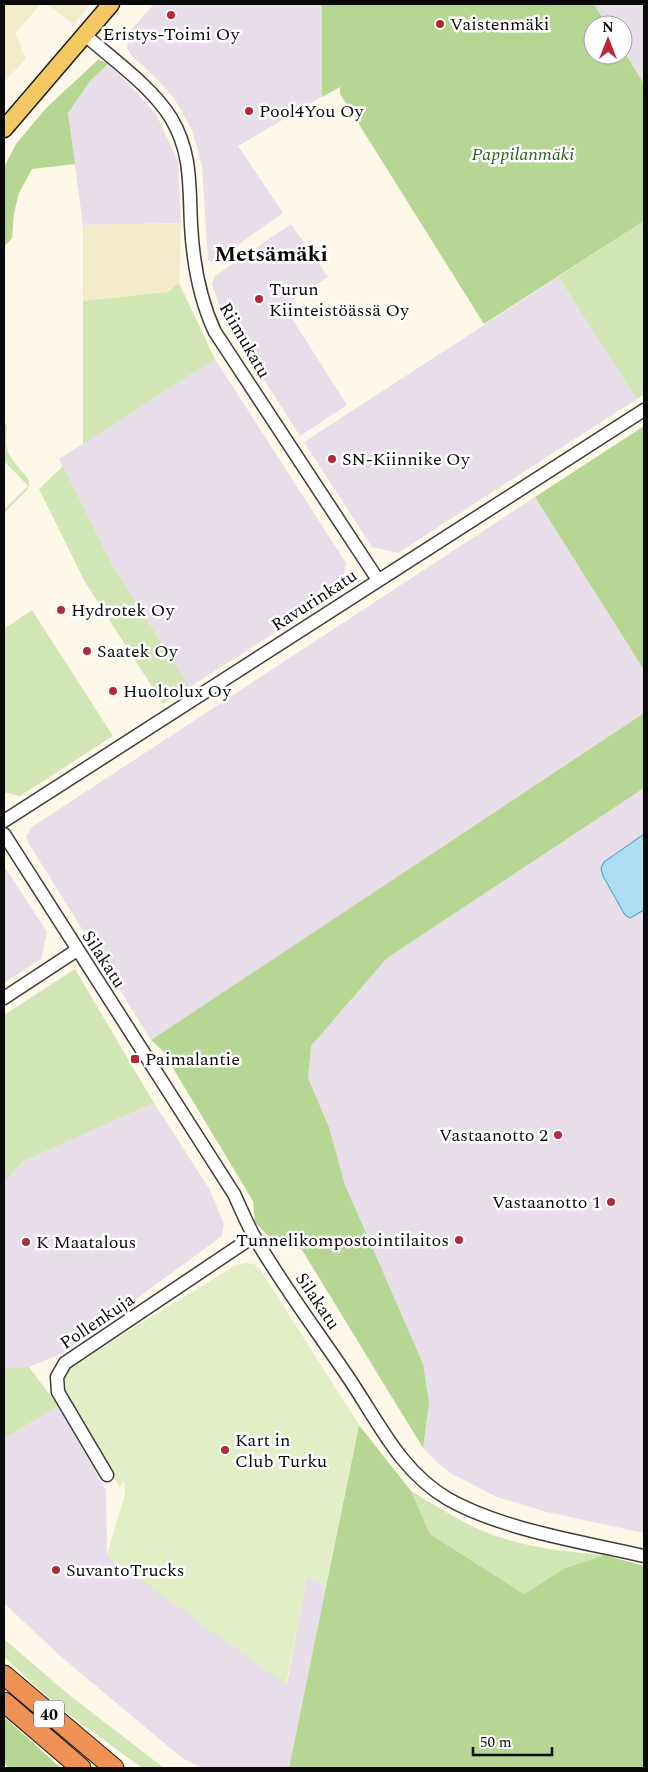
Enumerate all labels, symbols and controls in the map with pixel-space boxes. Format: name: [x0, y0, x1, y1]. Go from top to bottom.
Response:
marker: Eristys-Toimi Oy: [165, 9, 177, 21]
place label: Vaistenmäki: [450, 11, 549, 38]
north arrow: [583, 15, 633, 65]
text: N: [602, 17, 614, 38]
marker: Vaistenmäki: [434, 18, 446, 30]
place label: Eristys-Toimi Oy: [103, 21, 241, 48]
place label: Pool4You Oy: [259, 98, 365, 125]
marker: Pool4You Oy: [243, 105, 255, 117]
park label: Pappilanmäki: [472, 141, 574, 168]
district label: Metsämäki: [214, 238, 328, 271]
place label: Turun Kiinteistöässä Oy: [269, 276, 410, 324]
marker: Turun Kiinteistöässä Oy: [253, 293, 265, 305]
street label: Riimukatu: [212, 297, 277, 383]
place label: SN-Kiinnike Oy: [342, 446, 471, 473]
marker: SN-Kiinnike Oy: [326, 453, 338, 465]
street label: Ravurinkatu: [266, 562, 363, 638]
place label: Hydrotek Oy: [71, 597, 176, 624]
marker: Hydrotek Oy: [55, 604, 67, 616]
place label: Saatek Oy: [97, 638, 179, 665]
marker: Saatek Oy: [81, 645, 93, 657]
place label: Huoltolux Oy: [123, 678, 232, 705]
marker: Huoltolux Oy: [107, 685, 119, 697]
street label: Silakatu: [75, 925, 132, 994]
place label: Paimalantie: [145, 1046, 240, 1073]
marker: Paimalantie: [129, 1053, 141, 1065]
place label: Vastaanotto 2: [439, 1122, 548, 1149]
marker: Vastaanotto 2: [552, 1129, 564, 1141]
place label: Vastaanotto 1: [492, 1189, 601, 1216]
marker: Vastaanotto 1: [605, 1196, 617, 1208]
place label: Tunnelikompostointilaitos: [236, 1227, 449, 1254]
place label: K Maatalous: [36, 1229, 136, 1256]
marker: Tunnelikompostointilaitos: [453, 1234, 465, 1246]
marker: K Maatalous: [20, 1236, 32, 1248]
street label: Silakatu: [288, 1267, 347, 1335]
street label: Pollenkuja: [54, 1286, 140, 1356]
place label: Kart in Club Turku: [235, 1427, 327, 1475]
marker: Kart in Club Turku: [219, 1444, 231, 1456]
place label: SuvantoTrucks: [66, 1557, 185, 1584]
marker: SuvantoTrucks: [50, 1564, 62, 1576]
road number: 40: [34, 1700, 64, 1728]
scale bar: [473, 1724, 552, 1756]
text: 50 m: [480, 1731, 512, 1754]

